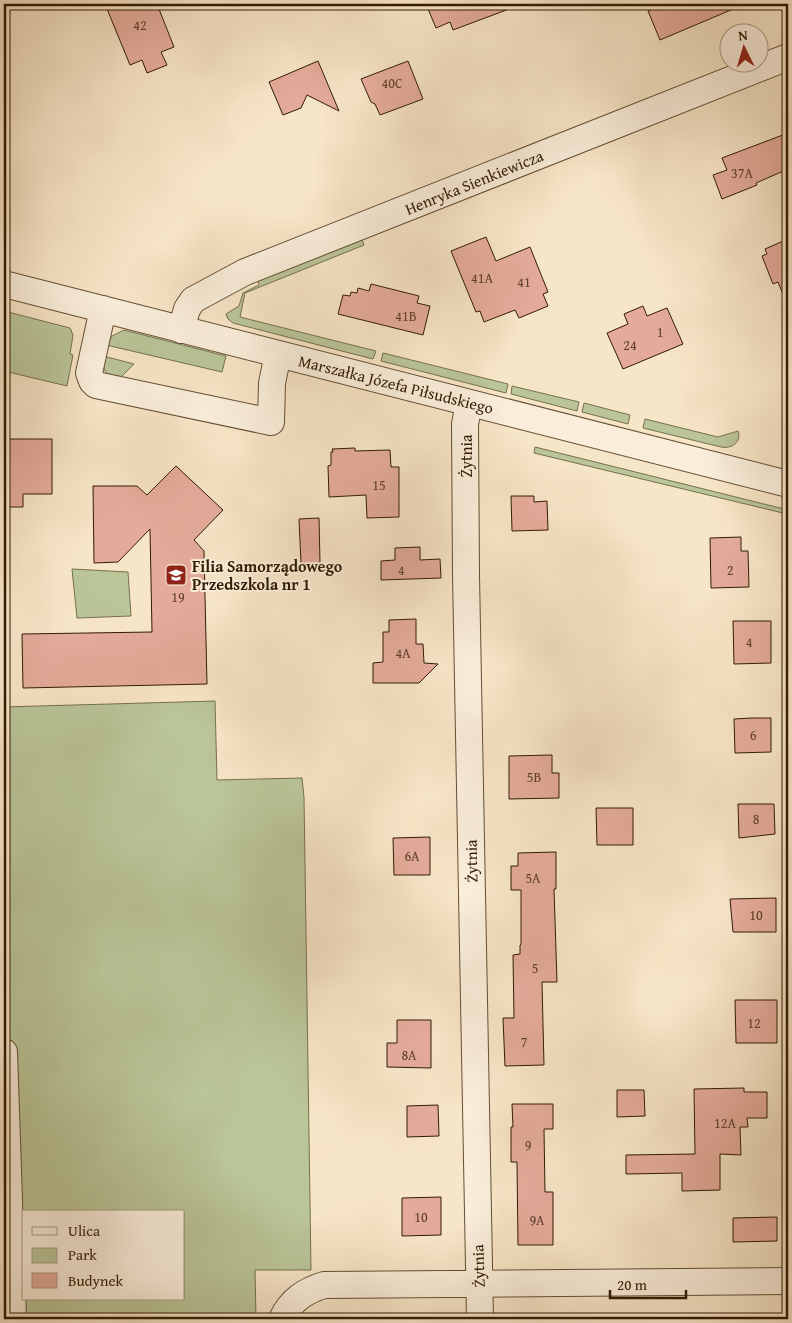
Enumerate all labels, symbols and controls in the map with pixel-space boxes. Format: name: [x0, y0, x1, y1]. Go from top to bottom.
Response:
house number: 42: [133, 15, 147, 35]
north arrow: [720, 22, 770, 72]
text: N: [737, 25, 749, 45]
house number: 40C: [381, 73, 403, 93]
street label: Henryka Sienkiewicza: [401, 143, 547, 221]
house number: 37A: [731, 163, 753, 183]
house number: 41A: [471, 268, 493, 288]
house number: 41: [517, 272, 531, 292]
house number: 41B: [395, 306, 417, 326]
house number: 1: [657, 322, 663, 342]
house number: 24: [623, 335, 637, 355]
street label: Marszałka Józefa Piłsudskiego: [296, 348, 496, 420]
street label: Żytnia: [454, 434, 478, 478]
house number: 15: [372, 475, 386, 495]
place label: Filia Samorządowego Przedszkola nr 1: [192, 554, 343, 596]
house number: 4: [398, 560, 405, 580]
house number: 2: [727, 560, 733, 580]
school or university icon: Filia Samorządowego Przedszkola nr 1: [164, 563, 188, 587]
house number: 19: [171, 587, 185, 607]
house number: 4: [746, 632, 753, 652]
house number: 4A: [395, 643, 411, 663]
house number: 6: [750, 725, 757, 745]
house number: 5B: [527, 767, 541, 787]
house number: 8: [753, 809, 760, 829]
street label: Żytnia: [459, 839, 483, 883]
house number: 6A: [404, 846, 420, 866]
house number: 5A: [525, 868, 541, 888]
house number: 10: [749, 905, 763, 925]
house number: 5: [532, 958, 538, 978]
house number: 12: [747, 1013, 761, 1033]
house number: 7: [521, 1032, 528, 1052]
house number: 8A: [401, 1045, 417, 1065]
house number: 12A: [714, 1113, 736, 1133]
house number: 9: [525, 1135, 532, 1155]
house number: 10: [414, 1207, 428, 1227]
legend: [22, 1210, 185, 1300]
house number: 9A: [529, 1210, 545, 1230]
text: Ulica: [68, 1220, 100, 1241]
text: Park: [68, 1244, 97, 1265]
street label: Żytnia: [465, 1244, 491, 1288]
scale bar: [610, 1268, 686, 1300]
text: Budynek: [68, 1270, 124, 1291]
text: 20 m: [617, 1274, 648, 1295]

